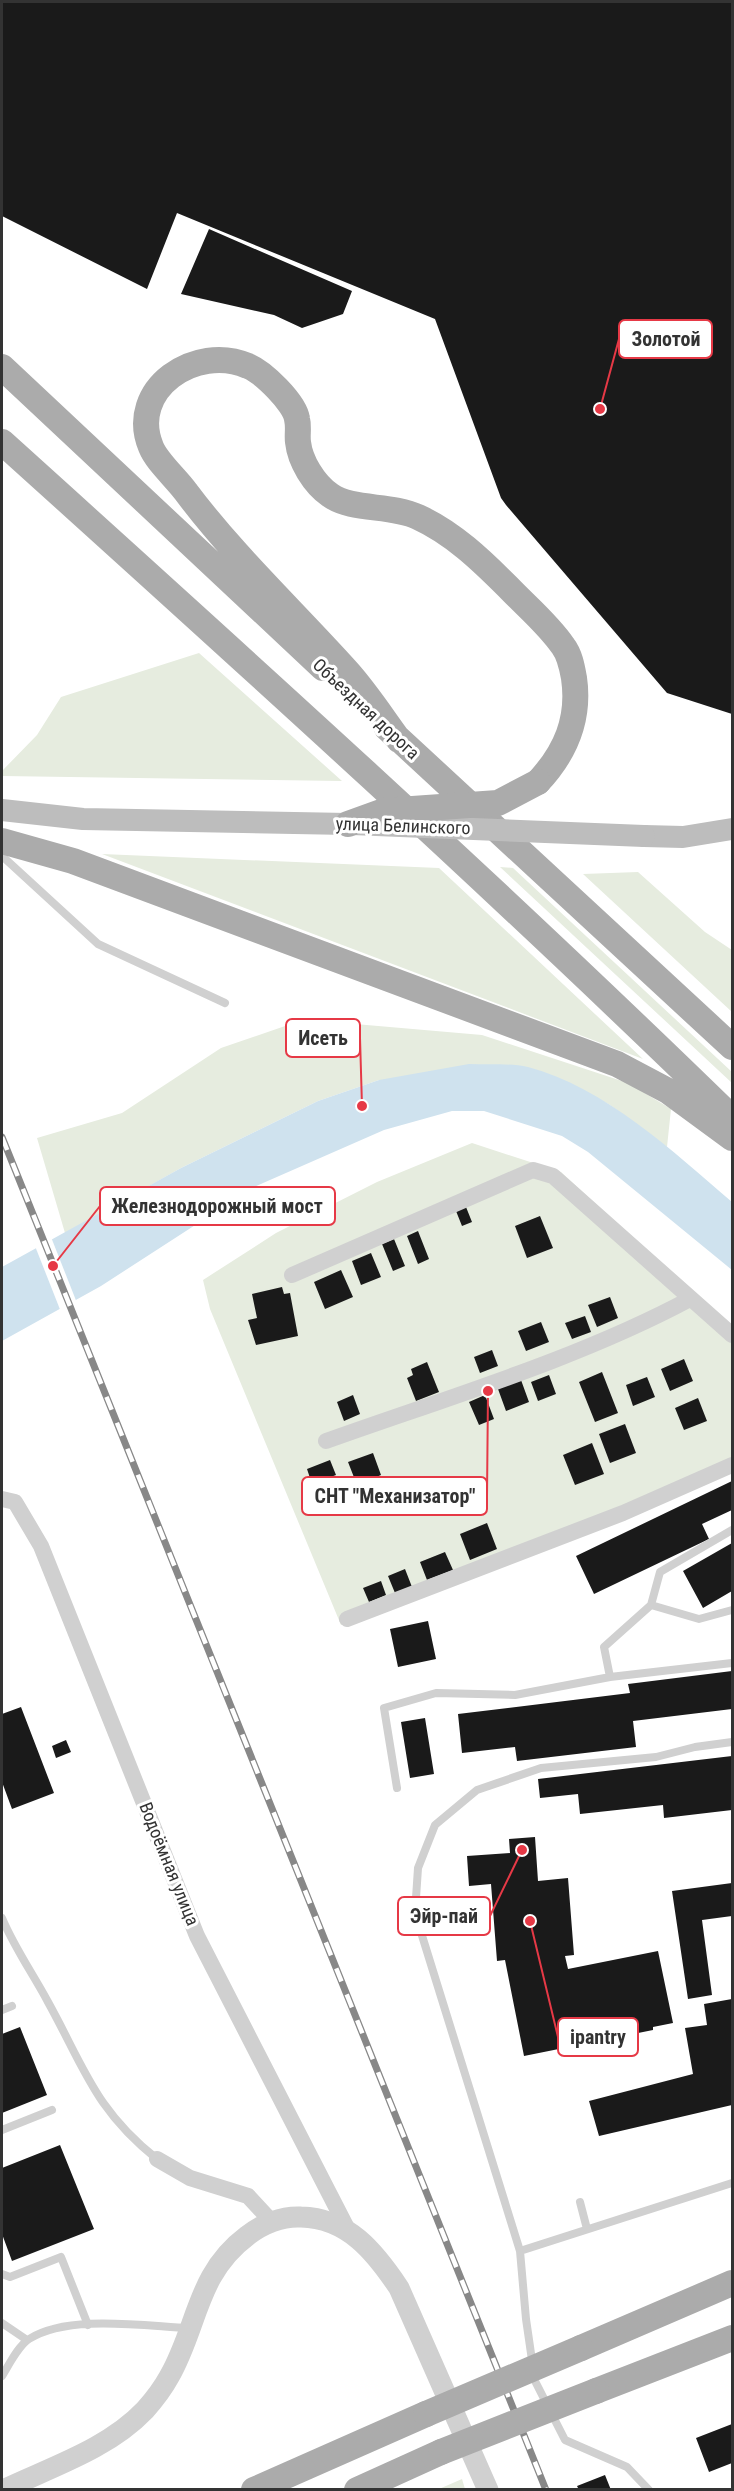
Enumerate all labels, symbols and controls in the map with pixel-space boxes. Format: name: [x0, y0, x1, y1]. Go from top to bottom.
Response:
callout: Золотой: [619, 320, 712, 358]
text: Золотой: [631, 327, 701, 351]
street label: Объездная дорога: [309, 654, 424, 763]
street label: улица Белинского: [335, 813, 471, 838]
callout: Исеть: [286, 1019, 360, 1057]
text: Исеть: [298, 1026, 348, 1050]
callout: Железнодорожный мост: [100, 1187, 335, 1225]
text: Железнодорожный мост: [111, 1194, 323, 1218]
callout: СНТ "Механизатор": [302, 1477, 487, 1515]
text: СНТ "Механизатор": [315, 1484, 475, 1508]
street label: Водоёмная улица: [135, 1799, 204, 1929]
callout: Эйр-пай: [398, 1897, 490, 1935]
text: Эйр-пай: [410, 1904, 478, 1928]
callout: ipantry: [558, 2018, 638, 2056]
text: ipantry: [570, 2025, 626, 2049]

